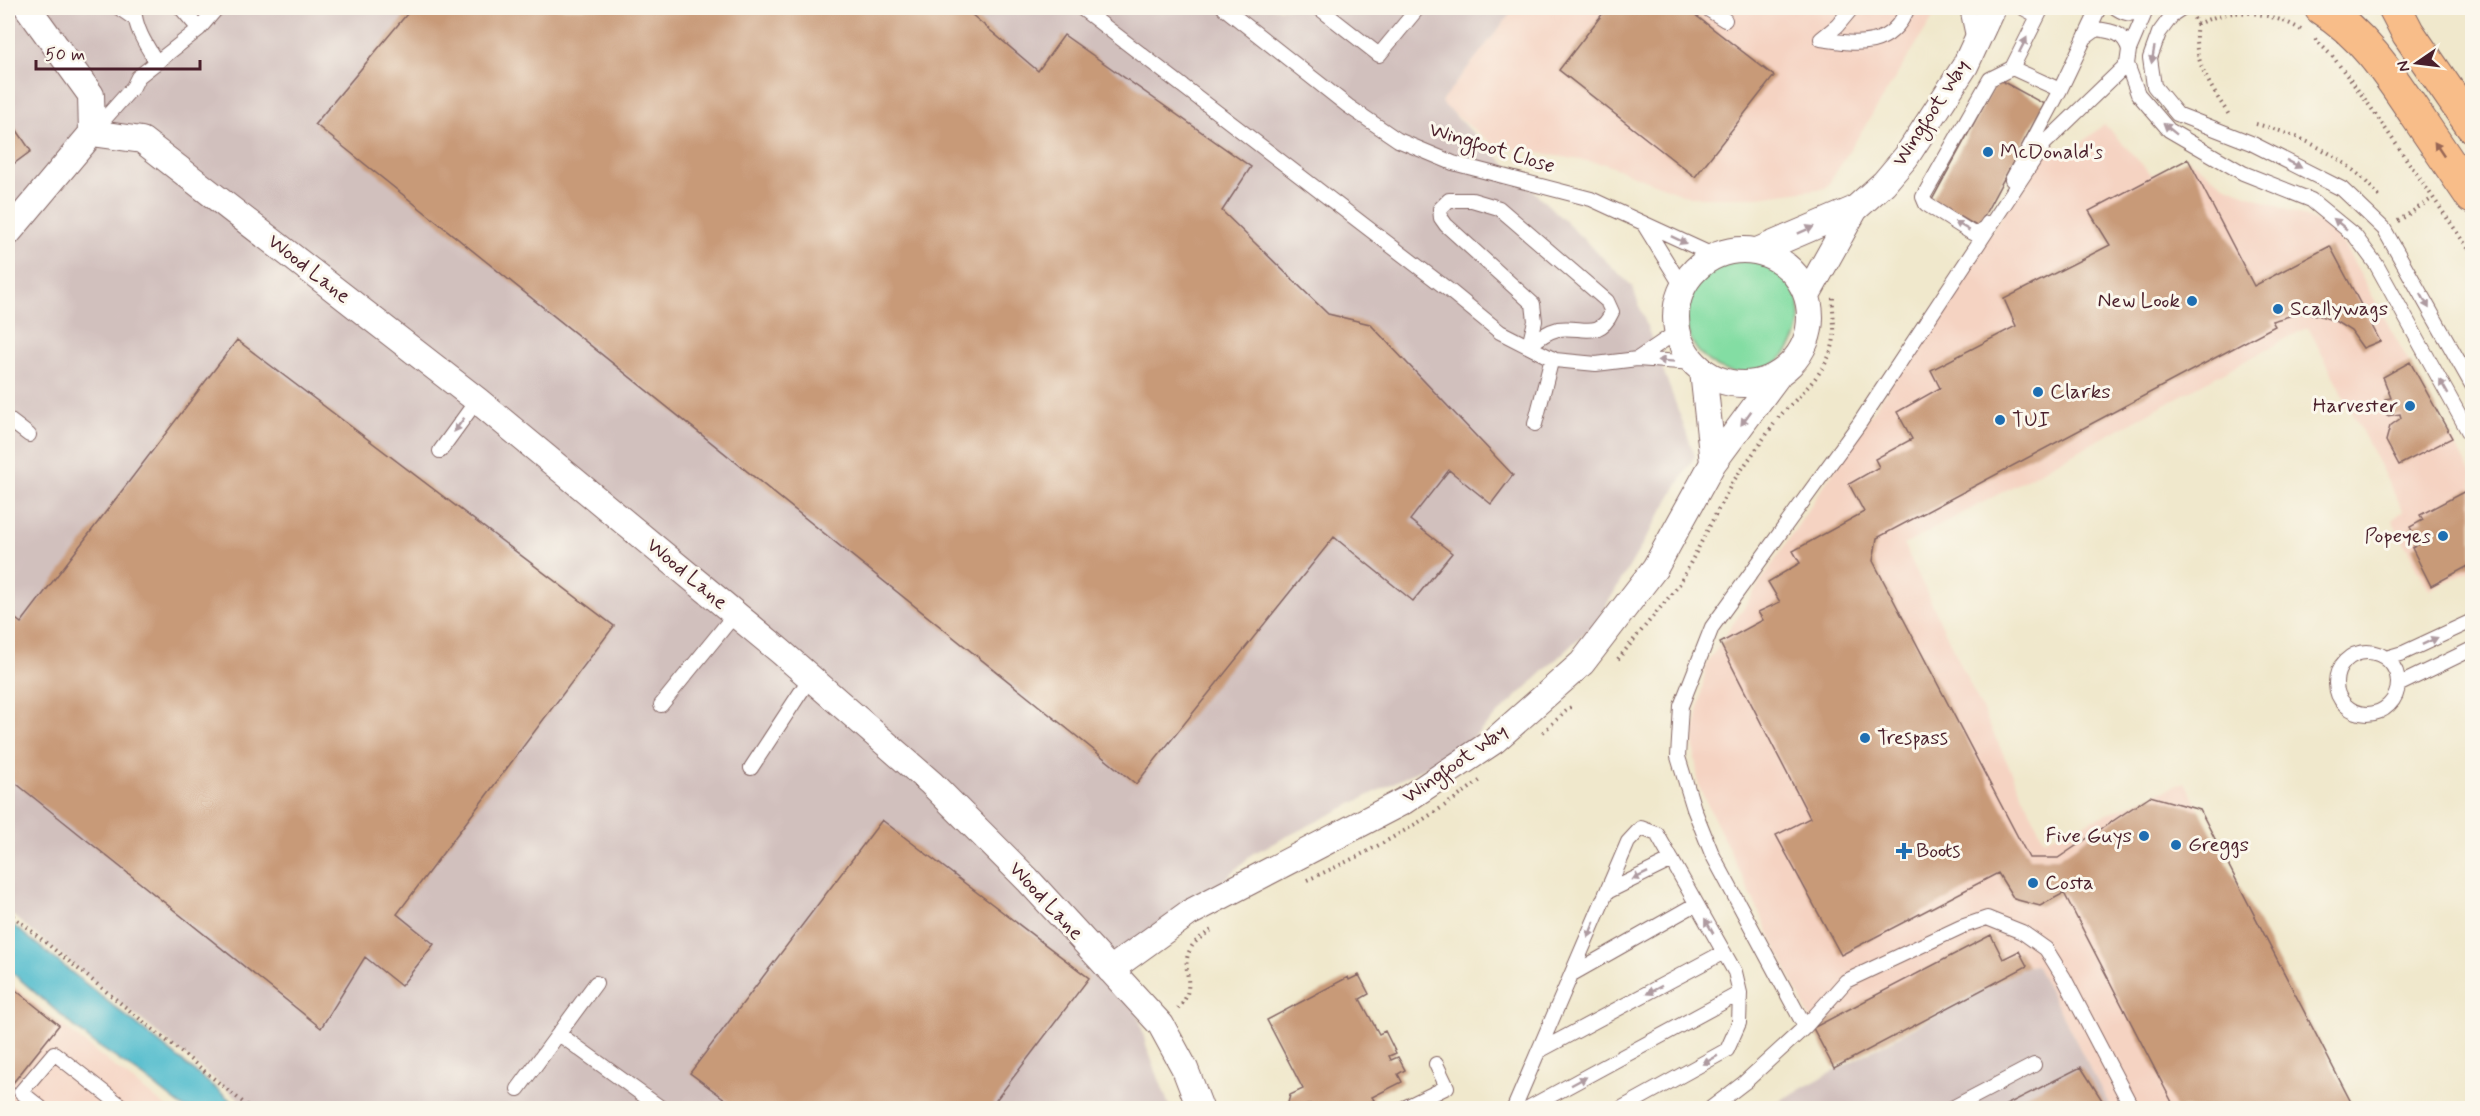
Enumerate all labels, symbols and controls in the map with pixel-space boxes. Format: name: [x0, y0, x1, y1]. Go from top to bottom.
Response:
scale bar: [36, 33, 200, 71]
north arrow: [2387, 33, 2447, 93]
one-way arrow: [2019, 36, 2028, 53]
text: 50 m: [45, 43, 85, 67]
one-way arrow: [2148, 46, 2157, 65]
street label: Wingfoot Way: [1886, 54, 1978, 173]
text: N: [2392, 59, 2415, 74]
street label: Wingfoot Close: [1425, 116, 1558, 182]
one-way arrow: [2162, 123, 2178, 136]
place label: McDonald's: [2000, 138, 2103, 166]
one-way arrow: [2434, 140, 2445, 157]
marker: McDonald's: [1981, 145, 1995, 159]
one-way arrow: [2285, 159, 2303, 169]
one-way arrow: [2332, 218, 2347, 230]
one-way arrow: [1954, 221, 1970, 232]
one-way arrow: [1798, 225, 1816, 235]
street label: Wood Lane: [262, 228, 356, 310]
one-way arrow: [1671, 235, 1688, 244]
place label: New Look: [2098, 287, 2180, 315]
one-way arrow: [2420, 293, 2430, 310]
marker: New Look: [2185, 294, 2199, 308]
place label: Scallywags: [2290, 295, 2388, 323]
marker: Scallywags: [2271, 302, 2285, 316]
one-way arrow: [1656, 356, 1675, 366]
place label: Clarks: [2050, 378, 2111, 406]
one-way arrow: [2439, 378, 2449, 395]
marker: Clarks: [2031, 385, 2045, 399]
place label: Harvester: [2313, 392, 2398, 420]
marker: Harvester: [2403, 399, 2417, 413]
place label: TUI: [2012, 406, 2050, 434]
one-way arrow: [1740, 410, 1752, 426]
marker: TUI: [1993, 413, 2007, 427]
one-way arrow: [453, 418, 465, 433]
place label: Popeyes: [2365, 522, 2431, 550]
marker: Popeyes: [2436, 529, 2450, 543]
street label: Wood Lane: [640, 532, 734, 616]
one-way arrow: [2421, 636, 2438, 645]
street label: Wingfoot Way: [1397, 717, 1514, 812]
place label: Trespass: [1877, 724, 1948, 752]
marker: Trespass: [1858, 731, 1872, 745]
place label: Five Guys: [2046, 822, 2132, 850]
marker: Five Guys: [2137, 829, 2151, 843]
place label: Greggs: [2188, 831, 2249, 860]
place label: Boots: [1916, 837, 1960, 865]
marker: Greggs: [2169, 838, 2183, 852]
marker: Boots: [1897, 844, 1911, 858]
street label: Wood Lane: [1002, 856, 1090, 946]
place label: Costa: [2045, 869, 2094, 897]
one-way arrow: [1631, 871, 1648, 881]
marker: Costa: [2026, 876, 2040, 890]
one-way arrow: [1704, 917, 1714, 934]
one-way arrow: [1586, 921, 1596, 939]
one-way arrow: [1645, 985, 1662, 995]
one-way arrow: [1701, 1055, 1718, 1065]
one-way arrow: [1571, 1076, 1588, 1086]

